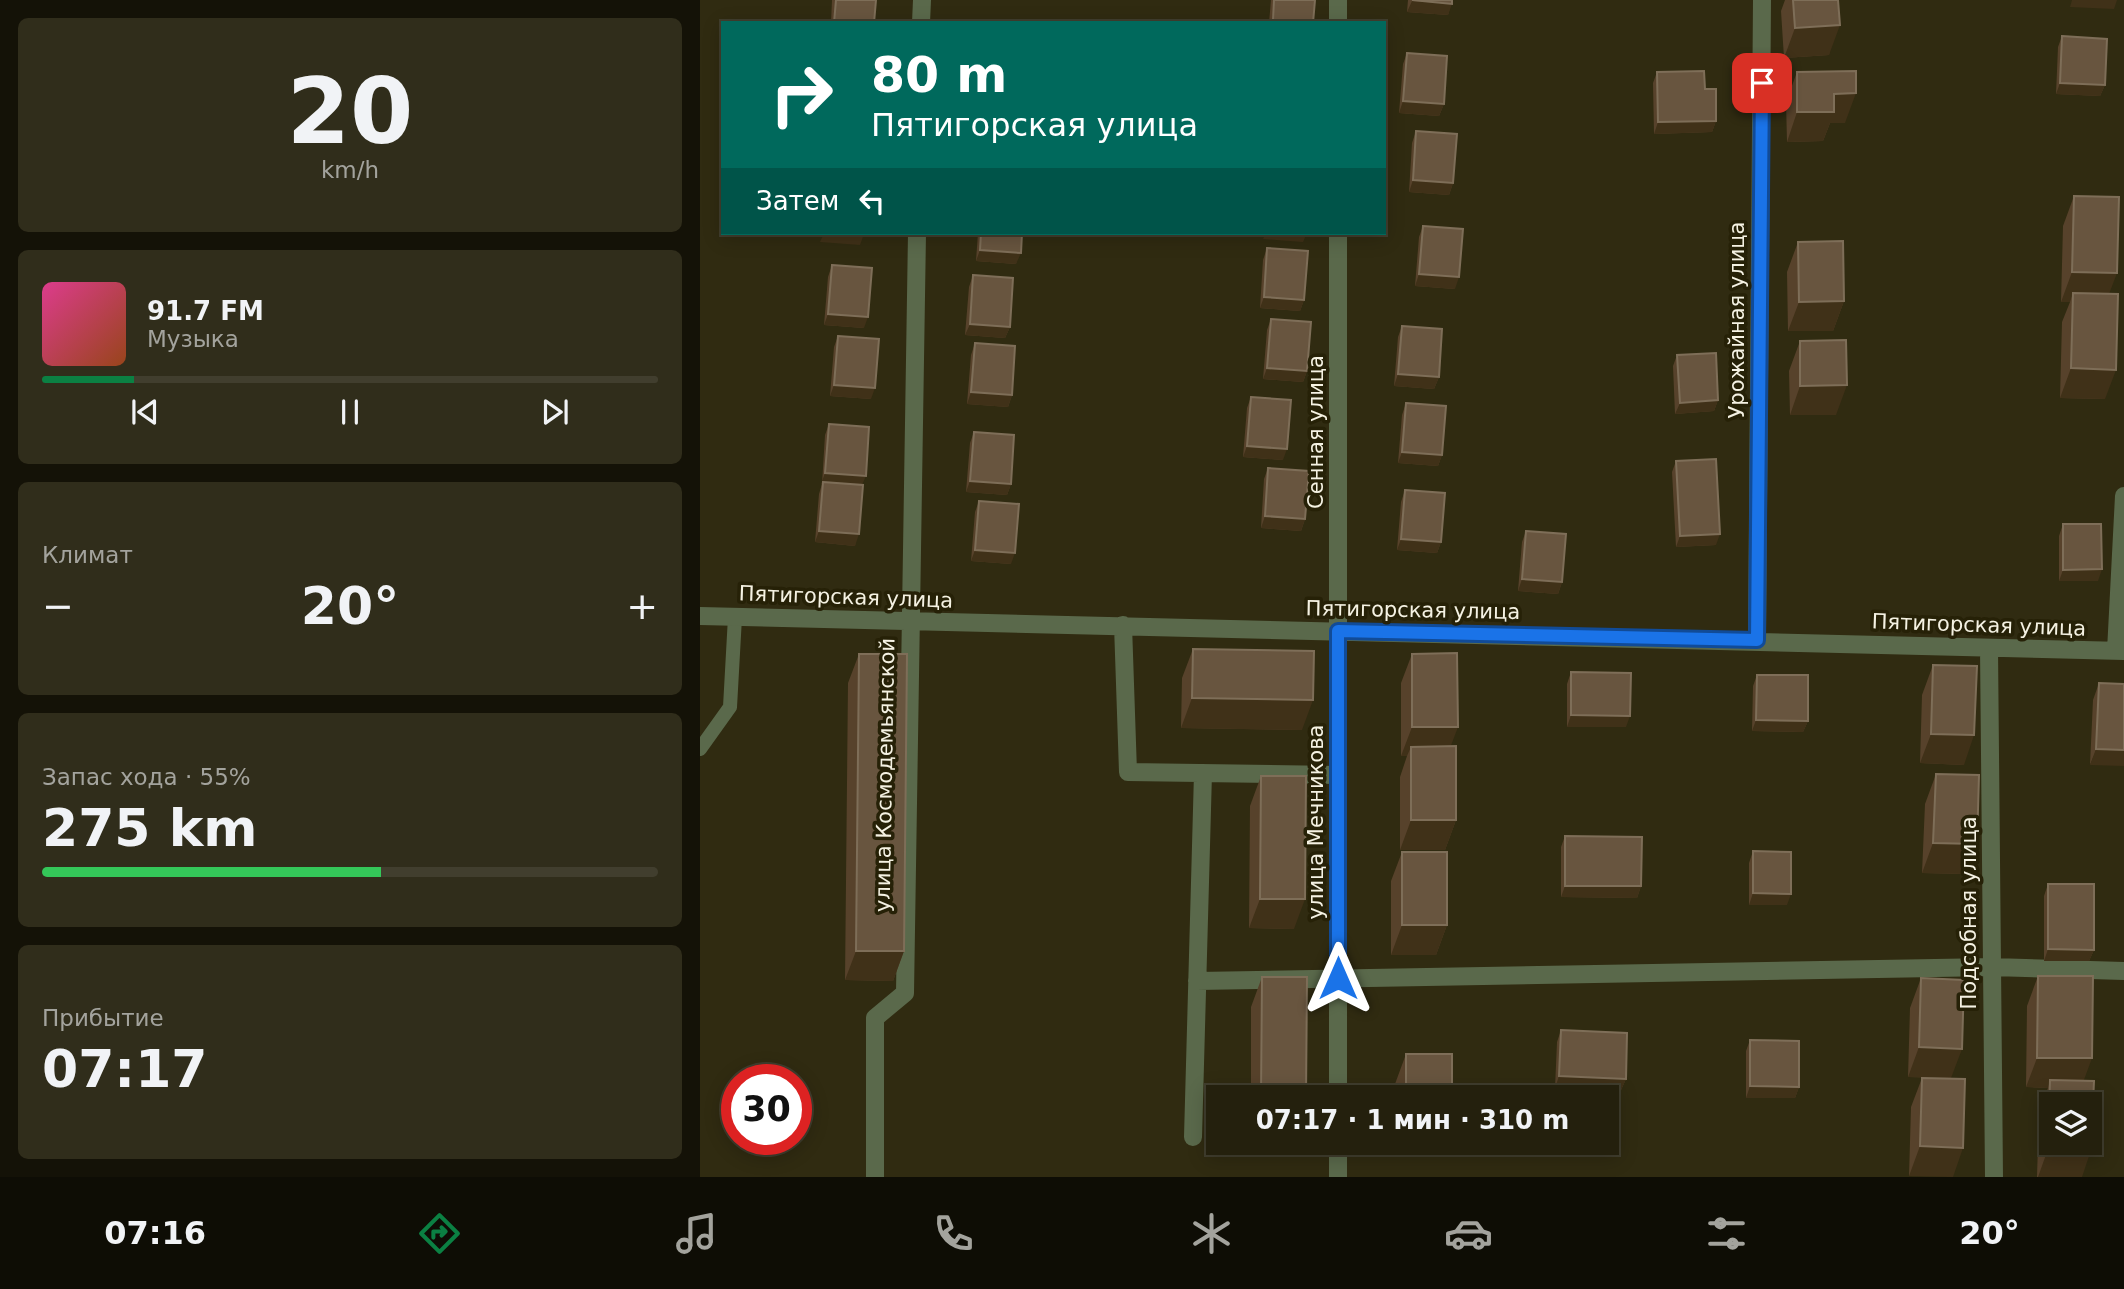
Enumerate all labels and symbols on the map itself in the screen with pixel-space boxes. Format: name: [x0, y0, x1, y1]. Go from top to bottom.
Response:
pin: [1732, 53, 1792, 113]
street label: Урожайная улица: [1725, 222, 1749, 418]
street label: Сенная улица: [1304, 355, 1328, 509]
street label: Пятигорская улица: [738, 581, 954, 613]
street label: Пятигорская улица: [1306, 596, 1520, 624]
street label: Пятигорская улица: [1871, 609, 2087, 641]
street label: улица Космодемьянской: [871, 638, 899, 912]
street label: улица Мечникова: [1304, 725, 1328, 919]
street label: Подсобная улица: [1957, 816, 1981, 1010]
position arrow: [1301, 941, 1375, 1015]
speed limit sign: 30: [721, 1064, 812, 1155]

